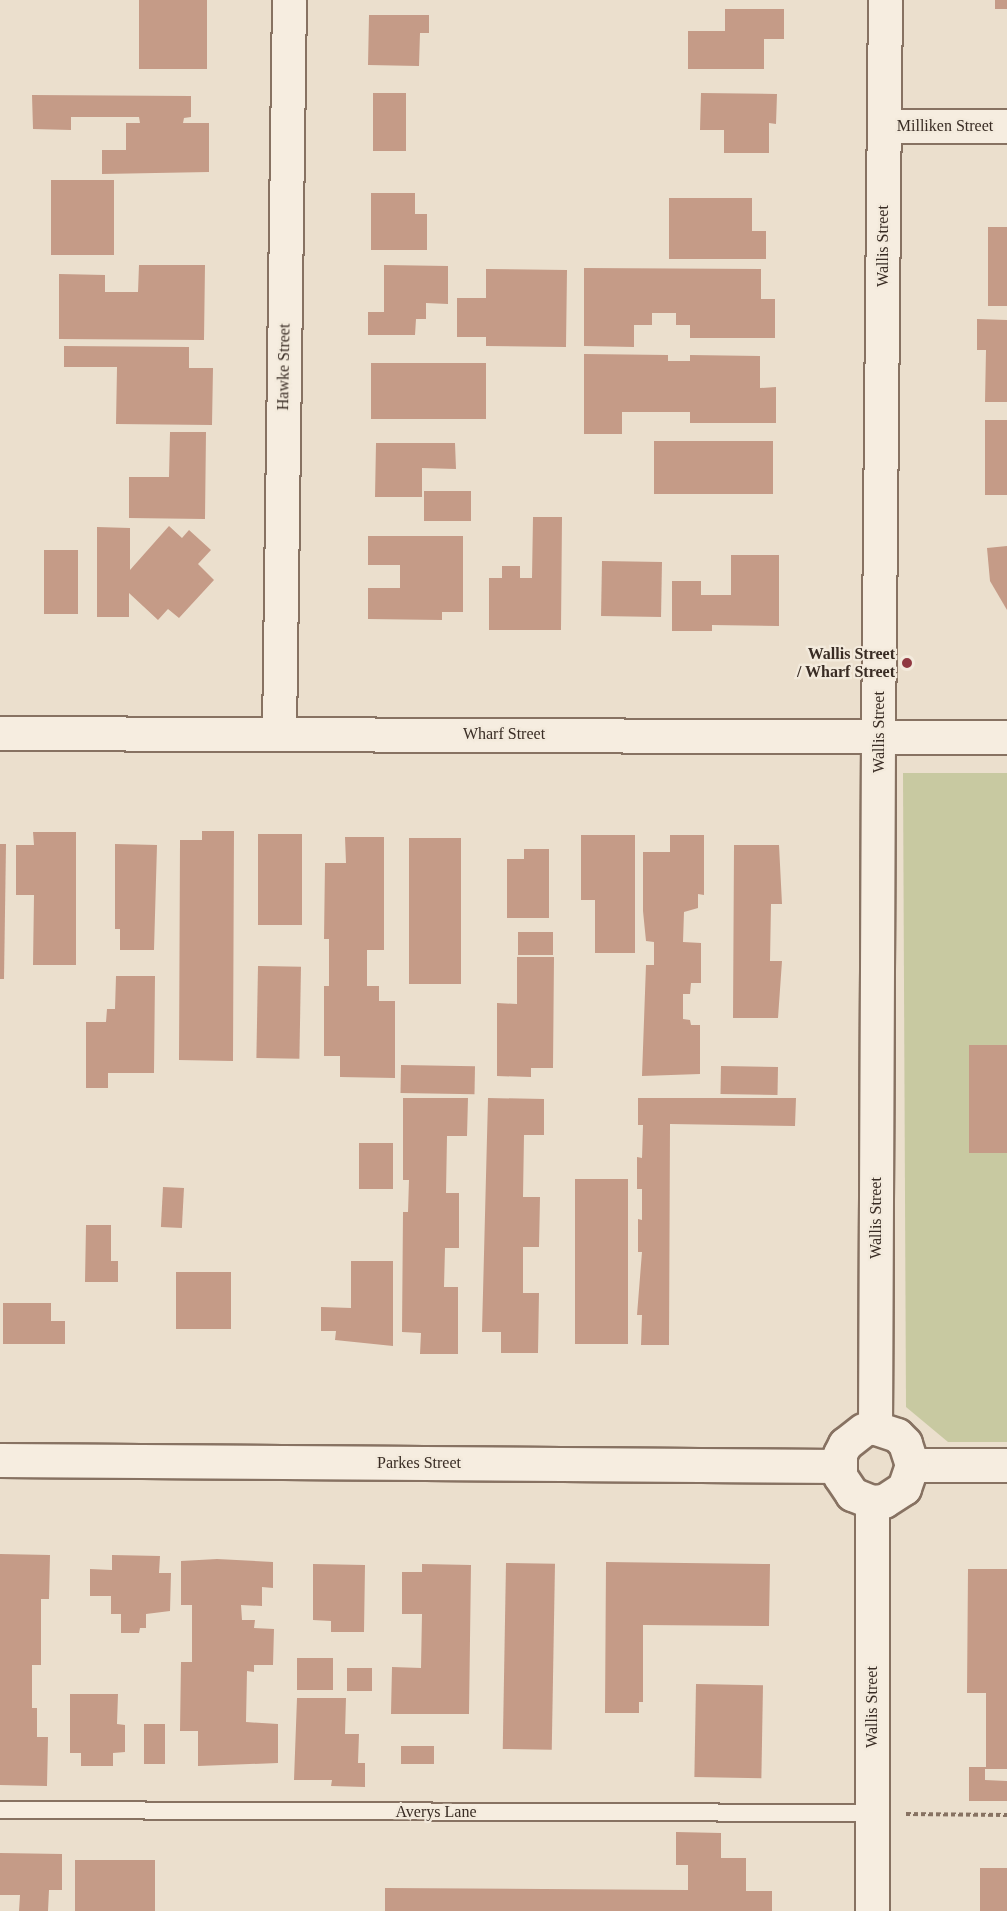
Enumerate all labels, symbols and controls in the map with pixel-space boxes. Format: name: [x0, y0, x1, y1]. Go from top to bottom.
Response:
street label: Milliken Street: [897, 116, 993, 136]
street label: Wallis Street: [873, 205, 893, 287]
street label: Hawke Street: [274, 324, 294, 410]
place label: Wallis Street / Wharf Street: [797, 644, 895, 682]
marker: Wallis Street / Wharf Street: [900, 656, 914, 670]
street label: Wallis Street: [869, 691, 889, 773]
street label: Wharf Street: [463, 724, 545, 744]
street label: Wallis Street: [866, 1177, 886, 1259]
street label: Parkes Street: [377, 1453, 461, 1473]
street label: Wallis Street: [862, 1666, 882, 1748]
street label: Averys Lane: [396, 1802, 476, 1822]

